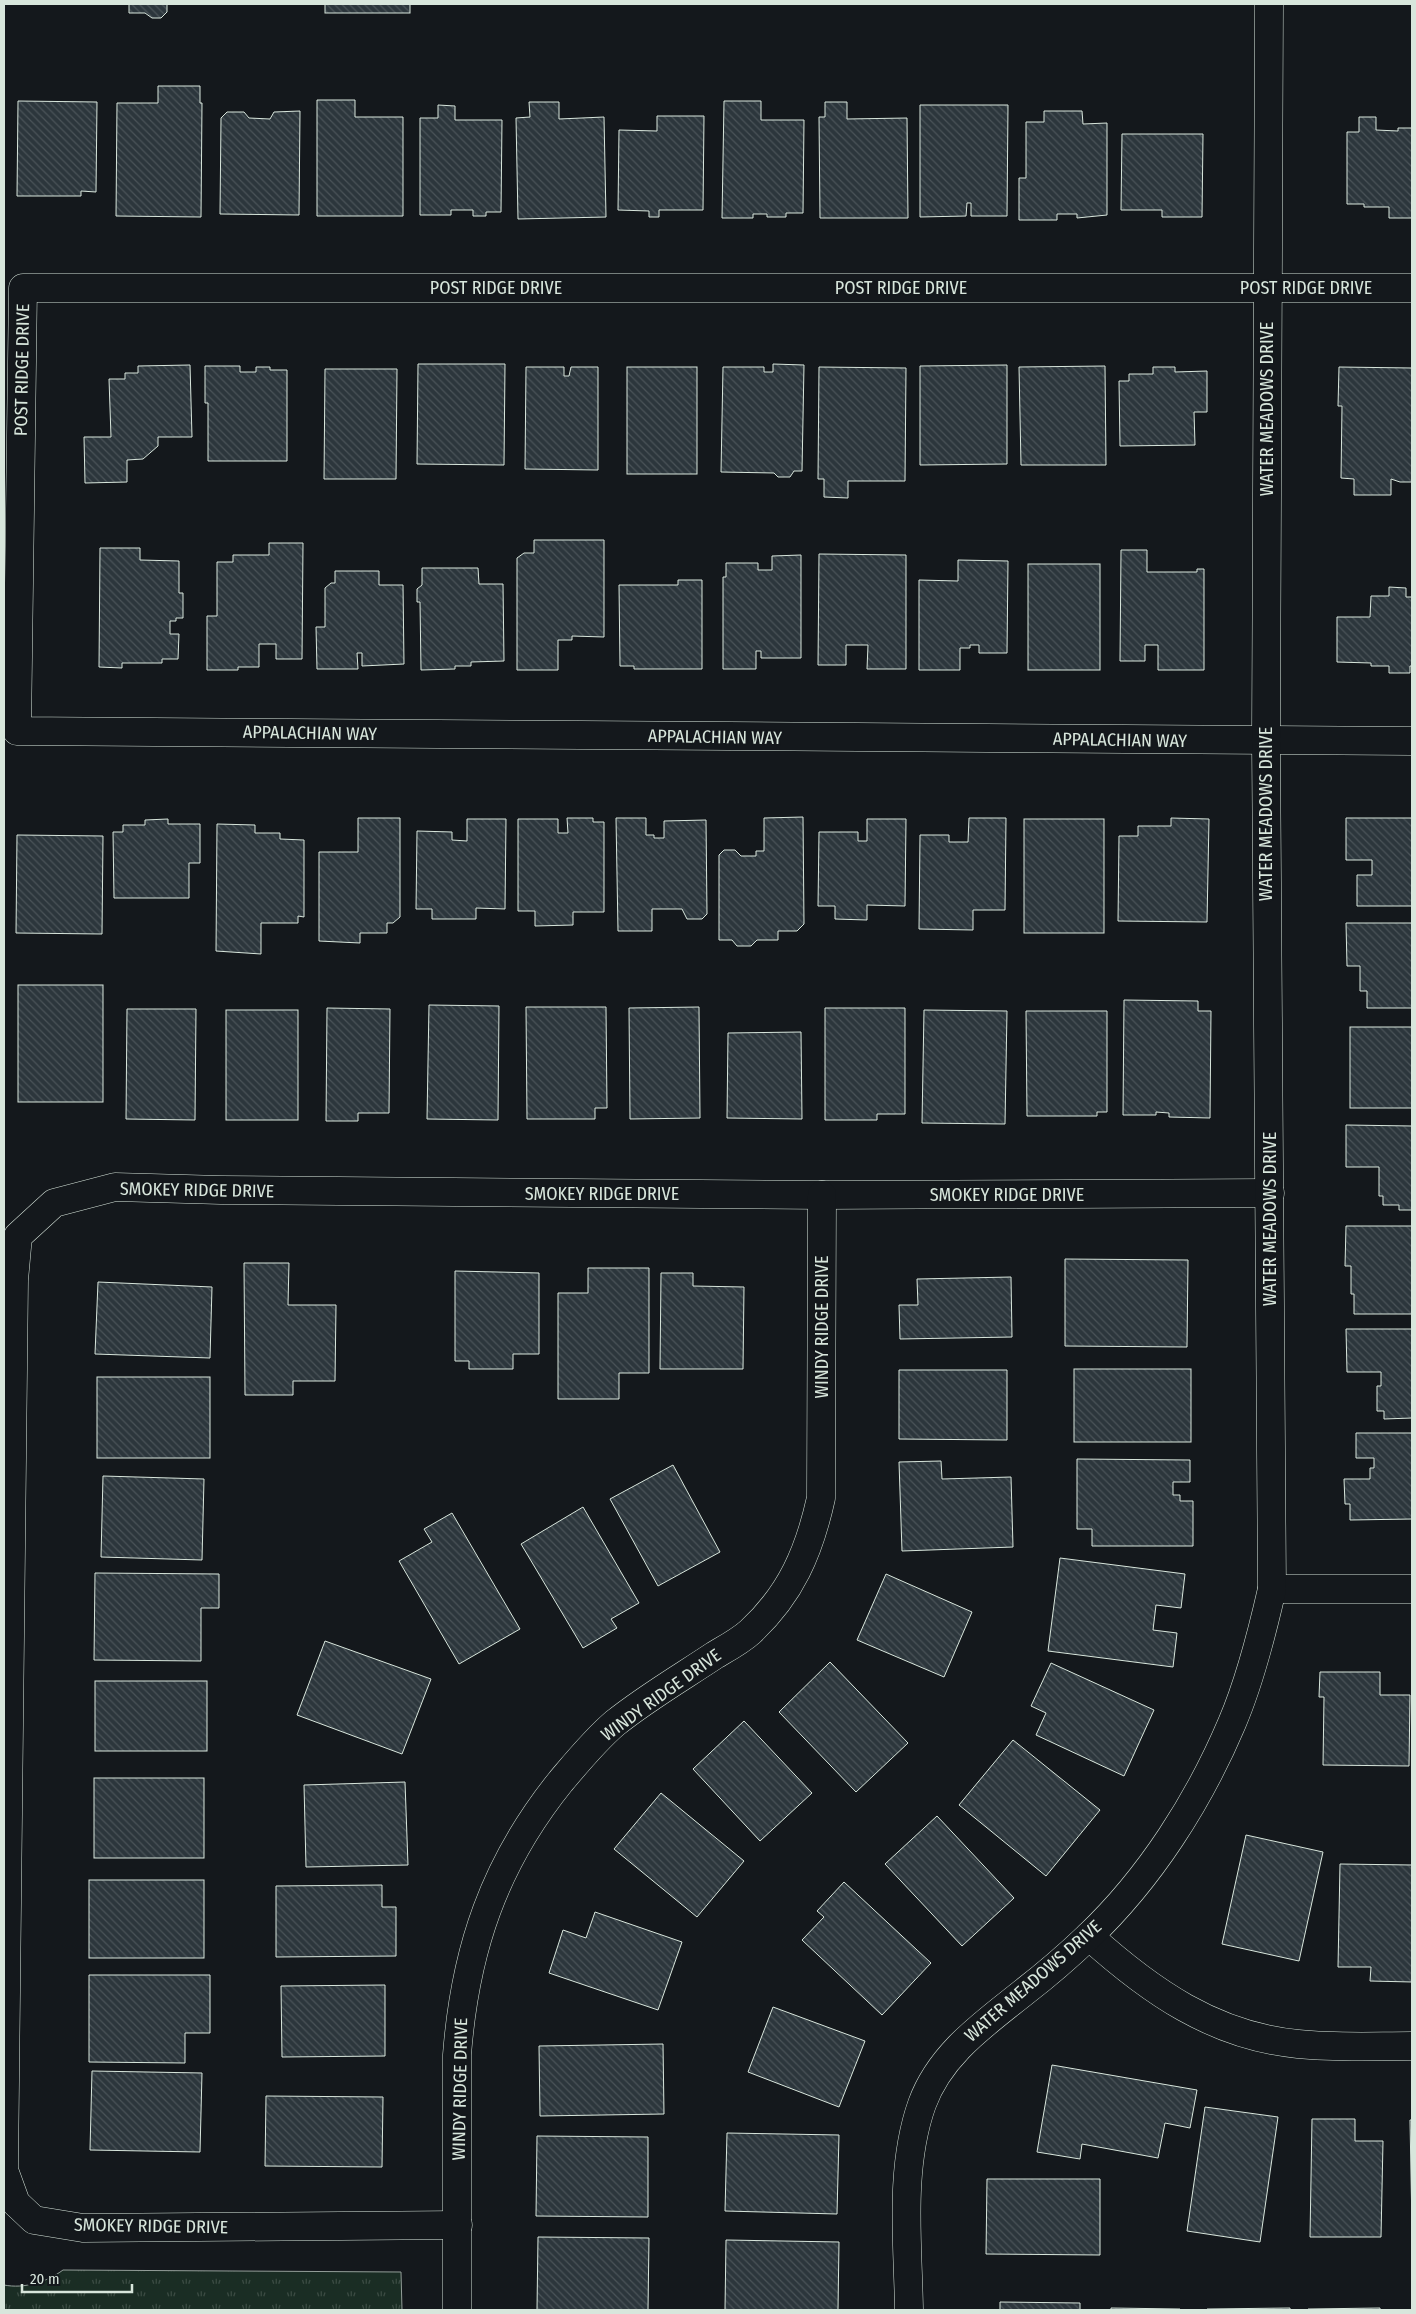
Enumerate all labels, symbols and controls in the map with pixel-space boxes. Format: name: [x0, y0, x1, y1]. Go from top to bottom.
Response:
street label: POST RIDGE DRIVE: [430, 277, 562, 299]
street label: POST RIDGE DRIVE: [835, 277, 967, 299]
street label: POST RIDGE DRIVE: [1240, 277, 1372, 299]
street label: POST RIDGE DRIVE: [10, 304, 34, 436]
street label: WATER MEADOWS DRIVE: [1256, 322, 1278, 496]
street label: APPALACHIAN WAY: [243, 721, 377, 745]
street label: APPALACHIAN WAY: [648, 725, 782, 749]
street label: WATER MEADOWS DRIVE: [1255, 727, 1277, 901]
street label: APPALACHIAN WAY: [1053, 728, 1187, 752]
street label: WATER MEADOWS DRIVE: [1259, 1132, 1281, 1306]
street label: SMOKEY RIDGE DRIVE: [120, 1178, 274, 1202]
street label: SMOKEY RIDGE DRIVE: [525, 1183, 679, 1205]
street label: SMOKEY RIDGE DRIVE: [930, 1184, 1084, 1206]
street label: WINDY RIDGE DRIVE: [811, 1256, 833, 1398]
street label: WINDY RIDGE DRIVE: [597, 1644, 725, 1746]
street label: WATER MEADOWS DRIVE: [960, 1915, 1106, 2047]
street label: WINDY RIDGE DRIVE: [448, 2017, 472, 2161]
street label: SMOKEY RIDGE DRIVE: [74, 2214, 228, 2238]
scale bar: [22, 2262, 132, 2294]
text: 20 m: [30, 2270, 60, 2288]

